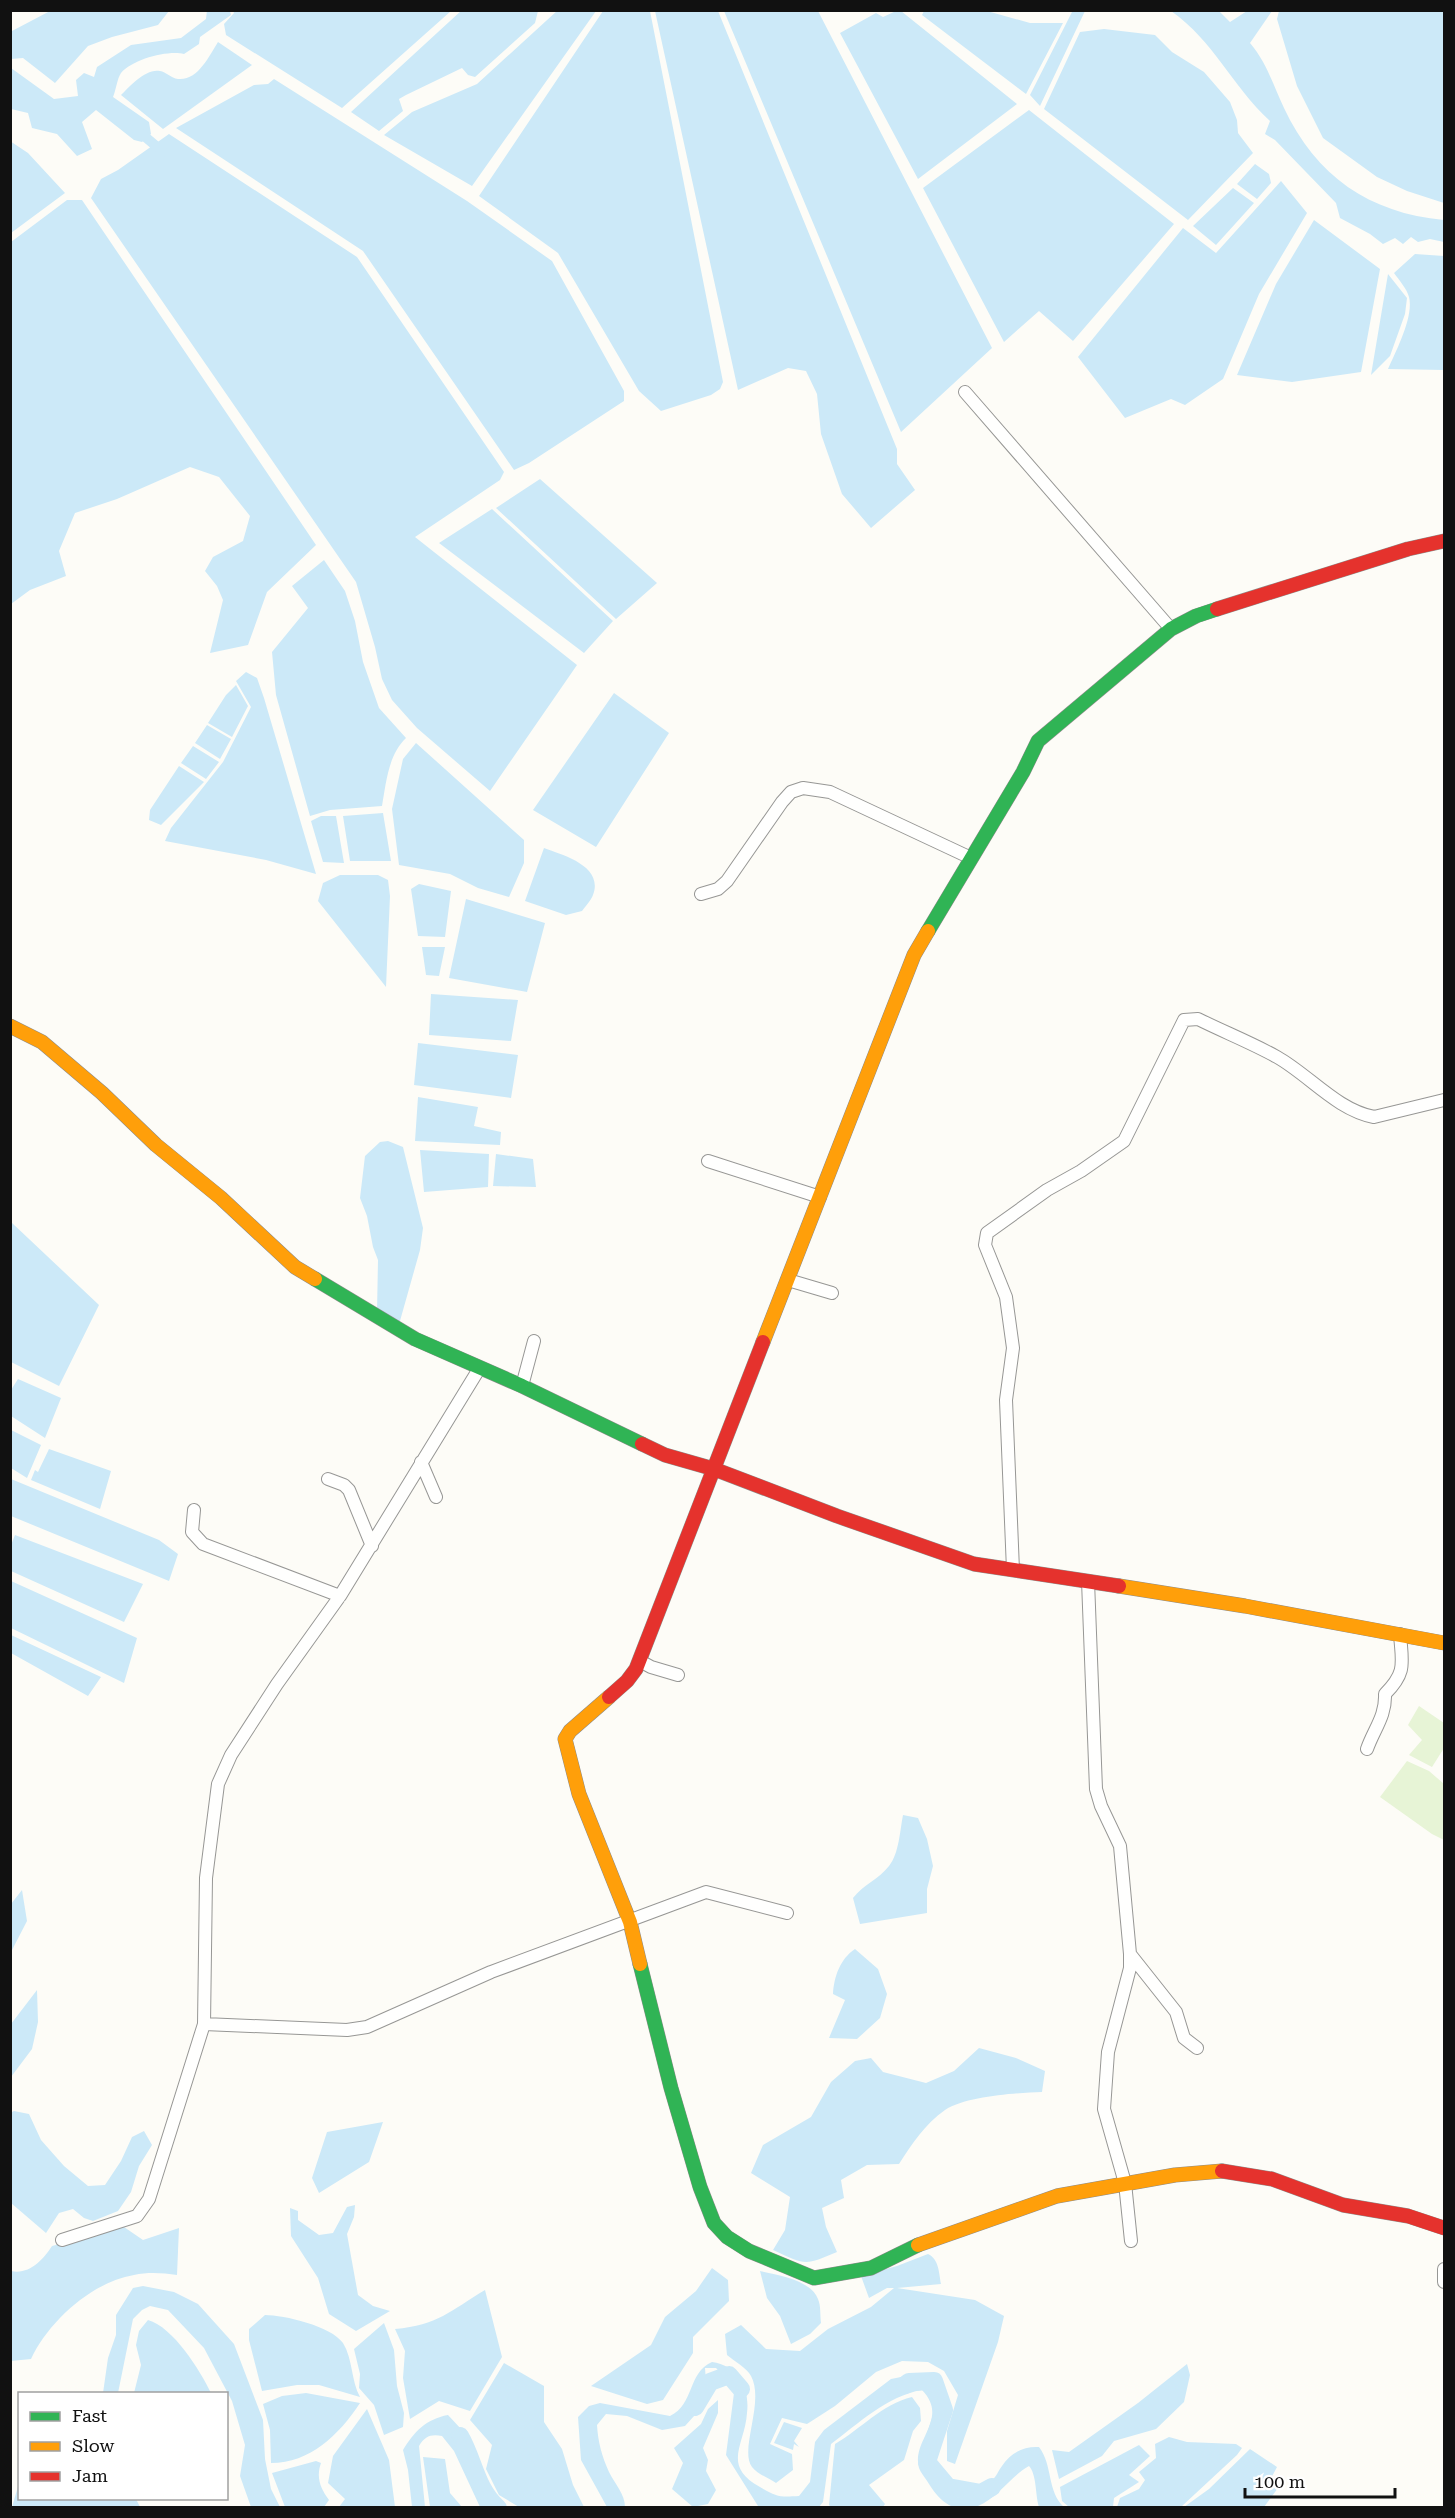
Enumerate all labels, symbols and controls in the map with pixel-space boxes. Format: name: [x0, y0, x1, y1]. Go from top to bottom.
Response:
legend: [18, 2392, 228, 2500]
text: Fast: [72, 2405, 107, 2426]
text: Slow: [72, 2435, 114, 2456]
scale bar: [1245, 2461, 1395, 2499]
text: Jam: [72, 2465, 108, 2486]
text: 100 m: [1254, 2471, 1305, 2492]

